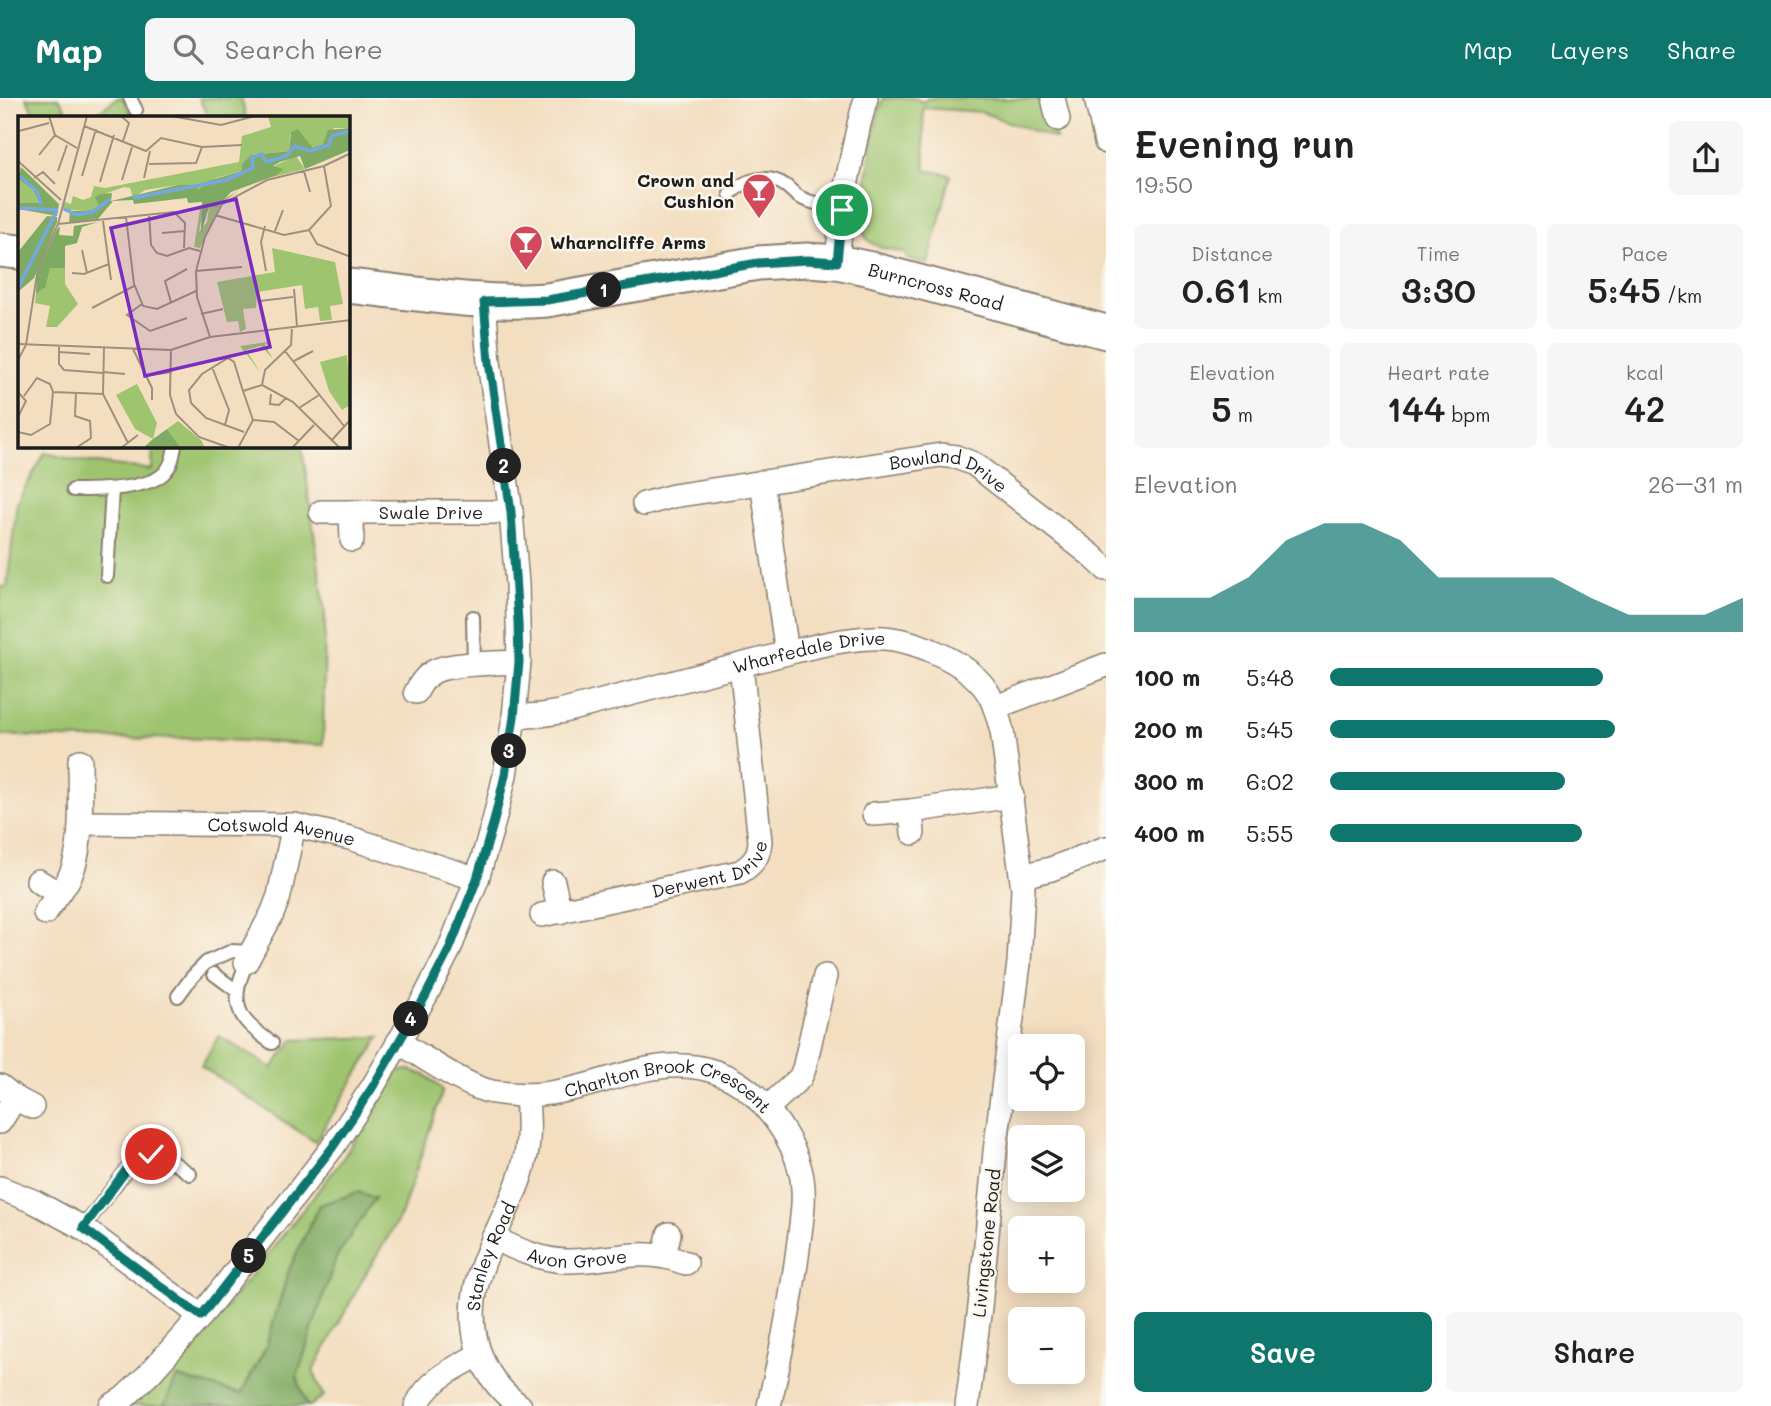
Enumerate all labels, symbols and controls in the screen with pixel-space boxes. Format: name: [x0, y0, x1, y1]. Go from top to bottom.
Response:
search box: [145, 18, 635, 81]
text: Map: [35, 28, 103, 71]
icon: search: [169, 30, 207, 68]
text: Search here: [225, 32, 383, 66]
text: Map: [1464, 34, 1512, 65]
text: Layers: [1550, 34, 1629, 65]
text: Share: [1667, 34, 1736, 65]
inset map: [18, 116, 350, 448]
text: Evening run: [1134, 118, 1355, 168]
button: share: [1669, 121, 1743, 195]
place label: Crown and Cushion: [637, 168, 734, 213]
text: 19:50: [1134, 169, 1193, 199]
bar icon: Crown and Cushion: [740, 171, 778, 220]
pin: [812, 180, 872, 240]
icon: arrive: [823, 191, 861, 229]
bar icon: Wharncliffe Arms: [507, 223, 545, 272]
place label: Wharncliffe Arms: [550, 230, 706, 254]
text: Distance: [1191, 241, 1273, 266]
text: Time: [1417, 241, 1460, 266]
text: Pace: [1622, 241, 1668, 266]
street label: Burncross Road: [866, 257, 1006, 316]
text: 0.61: [1182, 266, 1251, 312]
text: 3:30: [1401, 266, 1476, 312]
text: 5:45: [1587, 266, 1661, 312]
pin: 1: [586, 272, 622, 308]
text: 1: [599, 277, 608, 302]
text: km: [1251, 283, 1283, 308]
text: /km: [1661, 283, 1702, 308]
text: Elevation: [1190, 360, 1275, 385]
text: Heart rate: [1387, 360, 1490, 385]
text: kcal: [1626, 360, 1664, 385]
text: 5: [1211, 385, 1232, 431]
text: 144: [1387, 385, 1445, 431]
text: 42: [1624, 385, 1665, 431]
text: m: [1232, 402, 1253, 427]
text: bpm: [1445, 402, 1490, 427]
street label: Bowland Drive: [887, 443, 1013, 498]
pin: 2: [486, 448, 522, 484]
text: 2: [498, 453, 509, 478]
text: Elevation: [1134, 469, 1237, 499]
text: 26–31 m: [1648, 469, 1743, 499]
street label: Swale Drive: [379, 500, 483, 524]
street label: Wharfedale Drive: [730, 626, 886, 679]
text: 100 m: [1134, 662, 1200, 692]
text: 5:48: [1246, 662, 1294, 692]
text: 200 m: [1134, 714, 1203, 744]
text: 5:45: [1246, 714, 1293, 744]
pin: 3: [491, 734, 526, 768]
text: 3: [503, 738, 514, 763]
text: 300 m: [1134, 766, 1204, 796]
text: 6:02: [1246, 766, 1294, 796]
street label: Cotswold Avenue: [207, 812, 358, 851]
text: 400 m: [1134, 818, 1205, 848]
text: 5:55: [1246, 818, 1293, 848]
street label: Derwent Drive: [649, 839, 772, 903]
pin: 4: [394, 1002, 428, 1037]
text: 4: [404, 1006, 417, 1031]
map controls: [1008, 1034, 1085, 1384]
button: locate: [1008, 1034, 1085, 1111]
street label: Charlton Brook Crescent: [562, 1054, 777, 1118]
pin: [121, 1124, 181, 1184]
button: layers: [1008, 1125, 1085, 1202]
icon: check: [132, 1135, 170, 1173]
street label: Livingstone Road: [966, 1167, 1006, 1319]
street label: Stanley Road: [461, 1198, 521, 1312]
button: +: [1008, 1216, 1085, 1293]
pin: 5: [232, 1238, 266, 1274]
street label: Avon Grove: [524, 1242, 628, 1273]
text: 5: [243, 1243, 254, 1268]
button: −: [1008, 1307, 1085, 1384]
button: Save: [1134, 1312, 1432, 1392]
button: Share: [1446, 1312, 1743, 1392]

